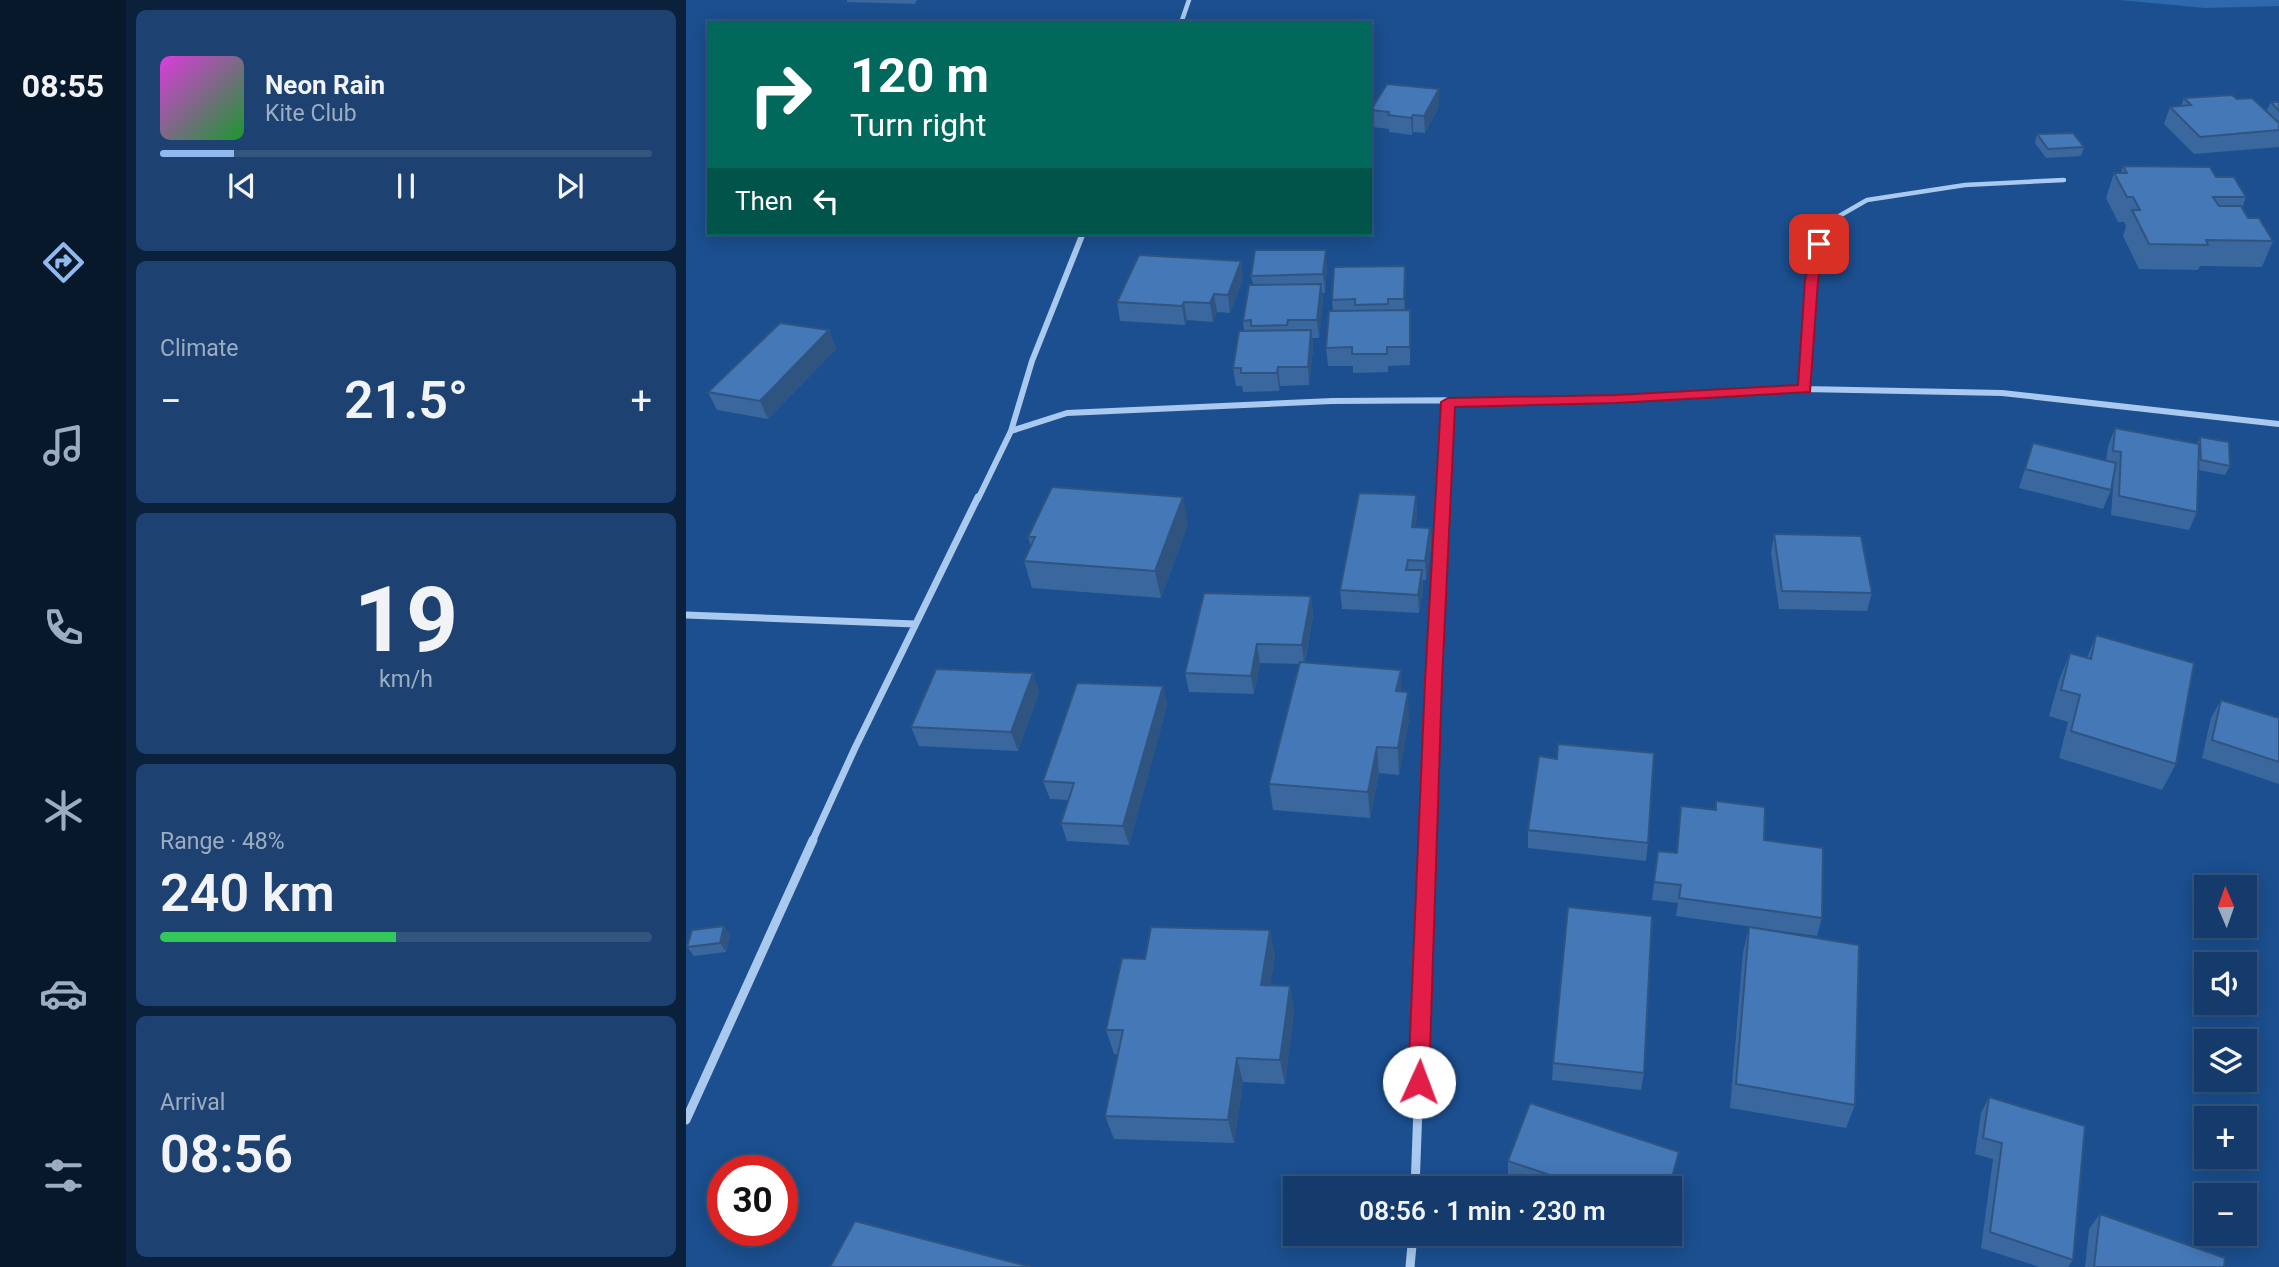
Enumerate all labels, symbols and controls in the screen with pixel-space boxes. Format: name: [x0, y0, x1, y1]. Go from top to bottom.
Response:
text: 120 m: [850, 47, 989, 104]
icon: right: [735, 49, 826, 140]
text: 08:55: [22, 67, 104, 105]
text: Neon Rain: [265, 70, 385, 100]
text: Kite Club: [265, 100, 357, 127]
text: Turn right: [850, 106, 986, 144]
icon: previous: [223, 167, 261, 205]
icon: pause: [387, 167, 425, 205]
icon: next: [551, 167, 589, 205]
icon: left: [807, 182, 845, 220]
text: Then: [735, 186, 793, 216]
pin: [1789, 214, 1849, 274]
icon: arrive: [1800, 225, 1838, 263]
icon: directions: [39, 238, 88, 287]
text: Climate: [160, 335, 239, 362]
text: 21.5°: [344, 370, 468, 431]
text: −: [160, 379, 182, 423]
text: +: [630, 379, 652, 423]
icon: music: [39, 421, 88, 470]
text: 19: [354, 567, 458, 673]
icon: phone: [39, 603, 88, 652]
text: km/h: [379, 666, 433, 693]
icon: climate: [39, 786, 88, 835]
text: Range · 48%: [160, 828, 285, 855]
text: 240 km: [160, 863, 335, 924]
north arrow: [2194, 875, 2258, 938]
map controls: [2194, 875, 2257, 1246]
button: sound: [2194, 952, 2257, 1015]
icon: car: [39, 969, 88, 1018]
button: layers: [2194, 1029, 2257, 1092]
position arrow: [1382, 1045, 1456, 1119]
text: Arrival: [160, 1089, 225, 1116]
button: +: [2194, 1106, 2257, 1169]
text: 08:56: [160, 1124, 293, 1185]
icon: filters: [39, 1151, 88, 1200]
speed limit sign: 30: [707, 1155, 798, 1246]
button: −: [2194, 1183, 2257, 1246]
text: 08:56 · 1 min · 230 m: [1359, 1196, 1606, 1226]

